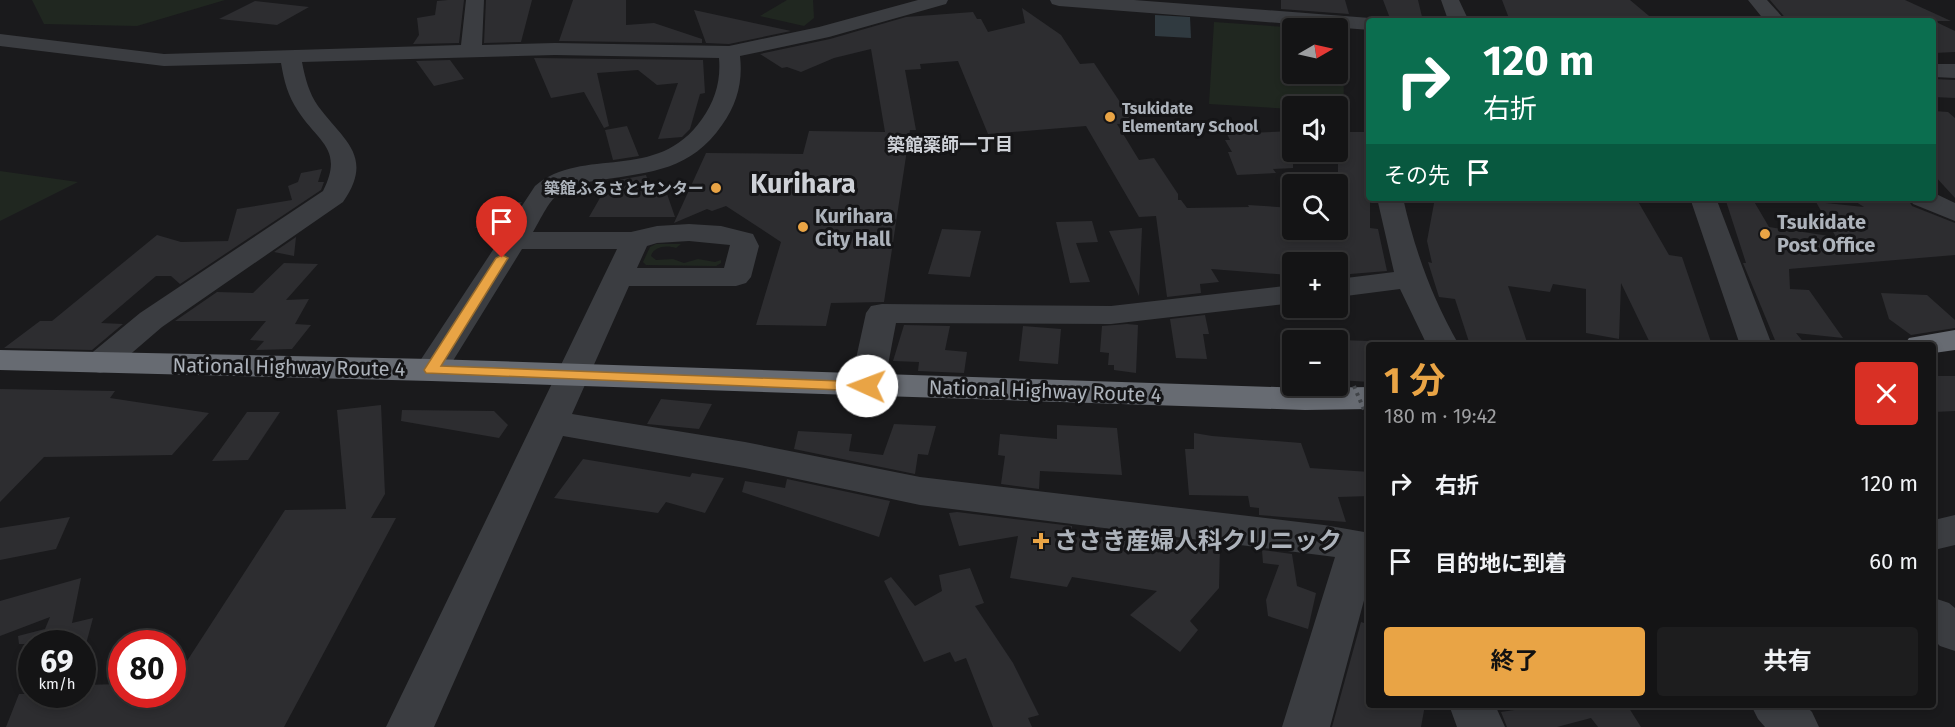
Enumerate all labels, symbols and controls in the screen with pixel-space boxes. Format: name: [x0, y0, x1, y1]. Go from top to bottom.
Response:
north arrow: [1282, 18, 1348, 84]
map controls: [1282, 18, 1348, 396]
text: 120 m: [1483, 36, 1594, 86]
icon: right: [1384, 42, 1462, 120]
text: 右折: [1483, 93, 1537, 125]
button: sound: [1282, 96, 1348, 162]
place label: Tsukidate Elementary School: [1122, 99, 1258, 136]
marker: Tsukidate Elementary School: [1103, 110, 1117, 124]
district label: 築館薬師一丁目: [887, 134, 1013, 156]
icon: arrive: [1462, 156, 1495, 189]
text: その先: [1384, 162, 1450, 189]
district label: Kurihara: [750, 168, 856, 200]
button: search: [1282, 174, 1348, 240]
place label: 築館ふるさとセンター: [544, 179, 704, 198]
marker: 築館ふるさとセンター: [709, 181, 723, 195]
pin: [476, 196, 527, 258]
place label: Kurihara City Hall: [815, 204, 893, 251]
icon: arrive: [485, 205, 518, 238]
place label: Tsukidate Post Office: [1777, 210, 1875, 257]
marker: Kurihara City Hall: [796, 220, 810, 234]
marker: Tsukidate Post Office: [1758, 227, 1772, 241]
button: +: [1282, 252, 1348, 318]
button: −: [1282, 330, 1348, 396]
street label: National Highway Route 4: [172, 353, 406, 381]
position arrow: [835, 354, 899, 418]
text: 1 分: [1384, 359, 1445, 403]
button: close: [1855, 362, 1918, 425]
street label: National Highway Route 4: [928, 375, 1162, 407]
text: 180 m · 19:42: [1384, 404, 1497, 428]
icon: right: [1384, 467, 1417, 500]
text: 120 m: [1861, 470, 1918, 497]
text: 右折: [1435, 472, 1479, 499]
place label: ささき産婦人科クリニック: [1054, 527, 1342, 555]
marker: ささき産婦人科クリニック: [1032, 532, 1050, 550]
icon: arrive: [1384, 545, 1417, 578]
text: 60 m: [1869, 548, 1918, 575]
text: 目的地に到着: [1435, 550, 1567, 577]
button: 終了: [1384, 627, 1645, 696]
button: 共有: [1657, 627, 1918, 696]
speed limit sign: 80: [108, 630, 186, 708]
text: 69: [40, 644, 74, 680]
text: km/h: [38, 675, 76, 693]

